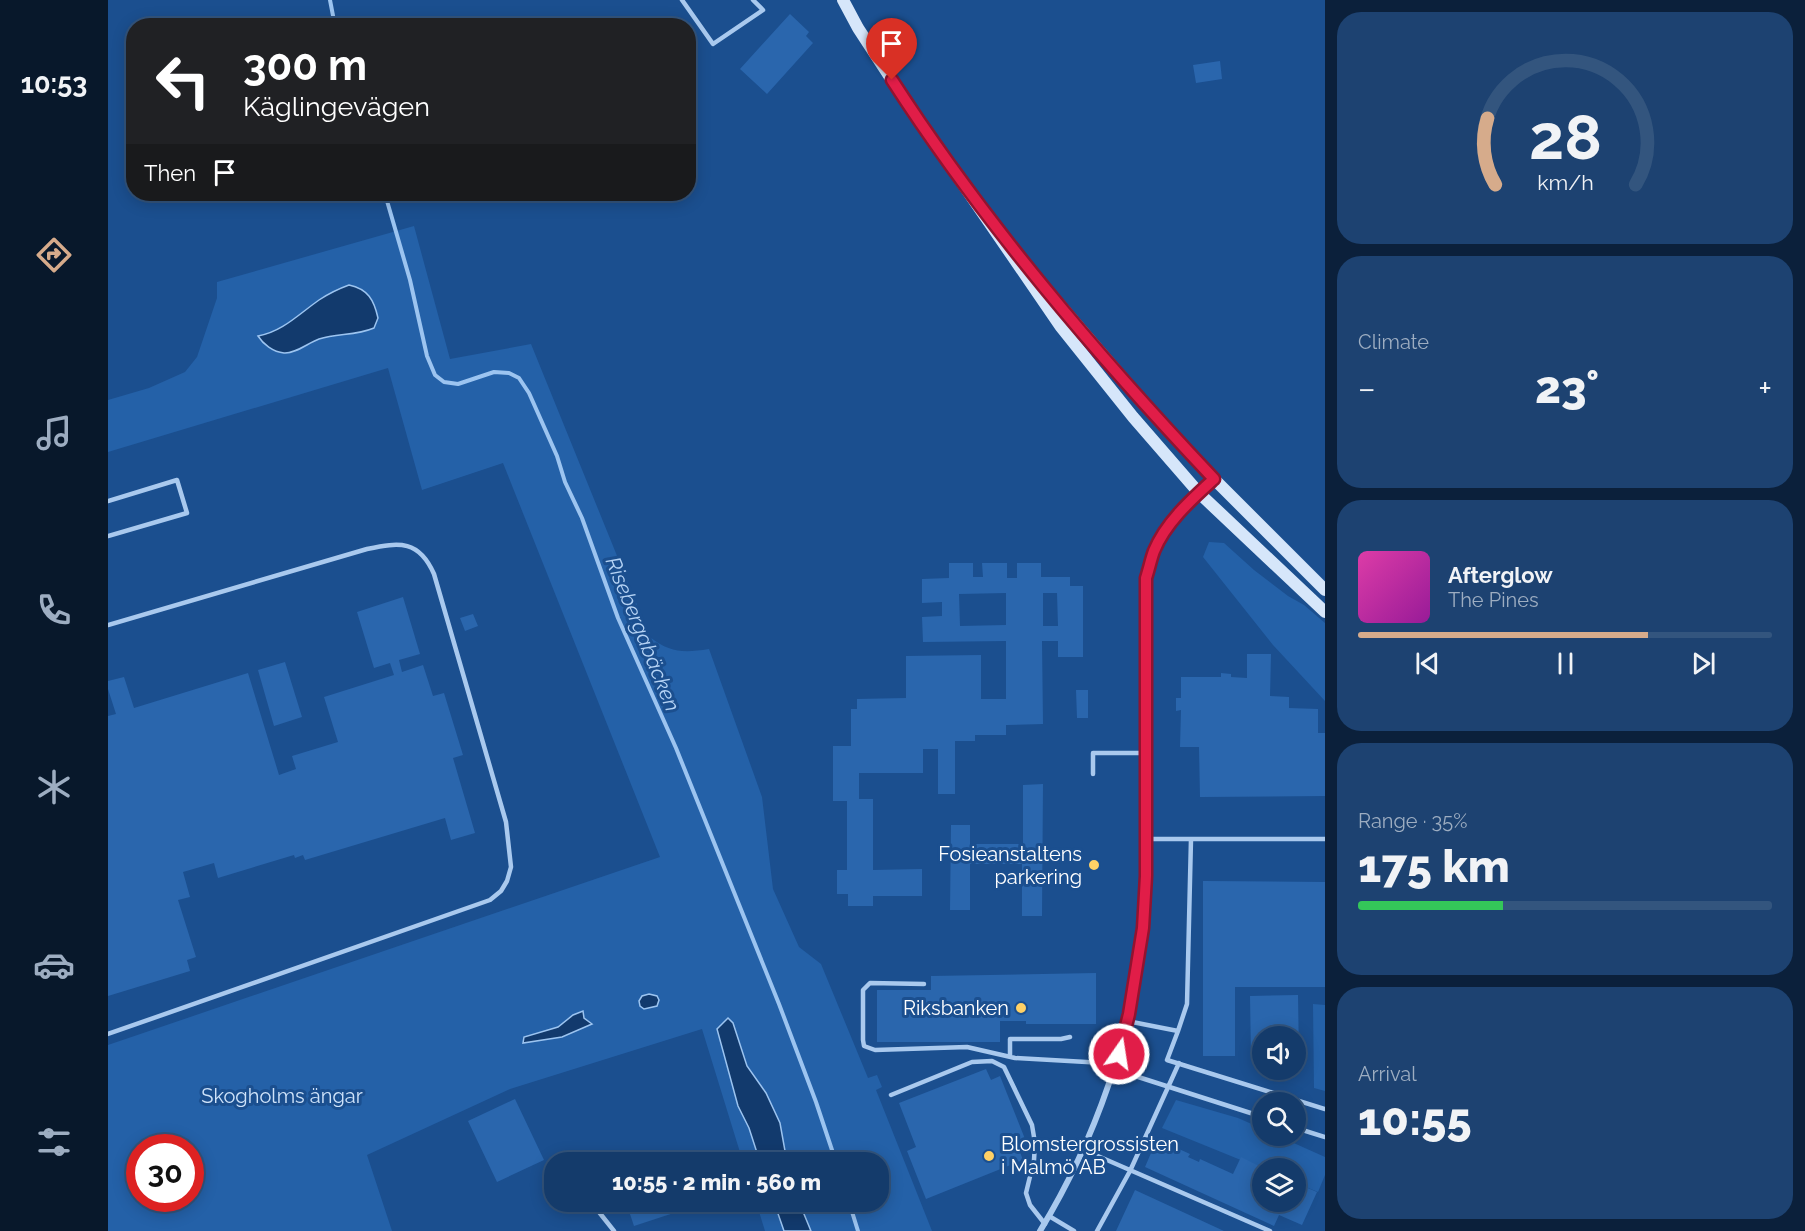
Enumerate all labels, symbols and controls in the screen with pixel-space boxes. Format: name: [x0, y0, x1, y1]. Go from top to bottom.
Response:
pin: [866, 18, 917, 80]
icon: arrive: [875, 27, 908, 60]
text: 300 m: [243, 41, 367, 90]
icon: left: [144, 42, 222, 120]
text: 10:53: [21, 68, 87, 99]
text: Käglingevägen: [243, 91, 430, 122]
text: 28: [1529, 100, 1601, 174]
icon: arrive: [208, 156, 241, 189]
text: Then: [144, 160, 196, 186]
text: km/h: [1537, 170, 1593, 195]
icon: directions: [33, 234, 75, 276]
text: Climate: [1358, 330, 1429, 354]
text: 23°: [1535, 361, 1599, 414]
text: −: [1358, 369, 1376, 408]
text: +: [1758, 369, 1772, 408]
icon: music: [33, 412, 75, 454]
water label: Risebergabäcken: [601, 553, 685, 715]
text: Afterglow: [1448, 562, 1553, 588]
text: The Pines: [1448, 588, 1539, 612]
icon: phone: [33, 589, 75, 631]
icon: previous: [1411, 647, 1444, 680]
icon: pause: [1549, 647, 1582, 680]
icon: next: [1687, 647, 1720, 680]
icon: climate: [33, 766, 75, 808]
text: Range · 35%: [1358, 809, 1467, 833]
text: 175 km: [1358, 840, 1510, 893]
place label: Fosieanstaltens parkering: [938, 842, 1082, 889]
marker: Fosieanstaltens parkering: [1087, 858, 1101, 872]
icon: car: [33, 944, 75, 986]
place label: Riksbanken: [903, 996, 1009, 1020]
marker: Riksbanken: [1014, 1001, 1028, 1015]
position arrow: [1087, 1022, 1151, 1086]
map controls: [1252, 1026, 1306, 1212]
button: sound: [1252, 1026, 1306, 1080]
text: Arrival: [1358, 1062, 1417, 1086]
park label: Skogholms ängar: [201, 1084, 363, 1108]
button: search: [1252, 1092, 1306, 1146]
text: 10:55: [1358, 1093, 1472, 1146]
icon: filters: [33, 1121, 75, 1163]
place label: Blomstergrossisten i Malmö AB: [1001, 1132, 1179, 1179]
speed limit sign: 30: [126, 1134, 204, 1212]
marker: Blomstergrossisten i Malmö AB: [982, 1149, 996, 1163]
button: layers: [1252, 1158, 1306, 1212]
text: 10:55 · 2 min · 560 m: [612, 1169, 821, 1195]

